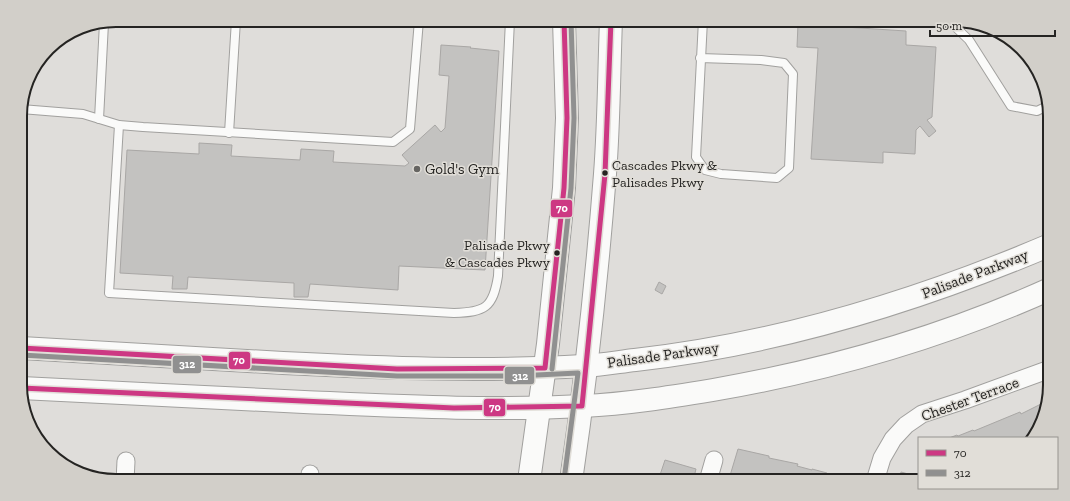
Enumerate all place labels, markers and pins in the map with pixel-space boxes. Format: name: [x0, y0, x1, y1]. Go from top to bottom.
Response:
place label: Cascades Pkwy & Palisades Pkwy: [612, 157, 717, 191]
place label: Gold's Gym: [425, 160, 499, 178]
marker: Gold's Gym: [412, 164, 422, 174]
marker: Cascades Pkwy & Palisades Pkwy: [600, 168, 610, 178]
place label: Palisade Pkwy & Cascades Pkwy: [445, 237, 551, 271]
marker: Palisade Pkwy & Cascades Pkwy: [552, 248, 562, 258]

